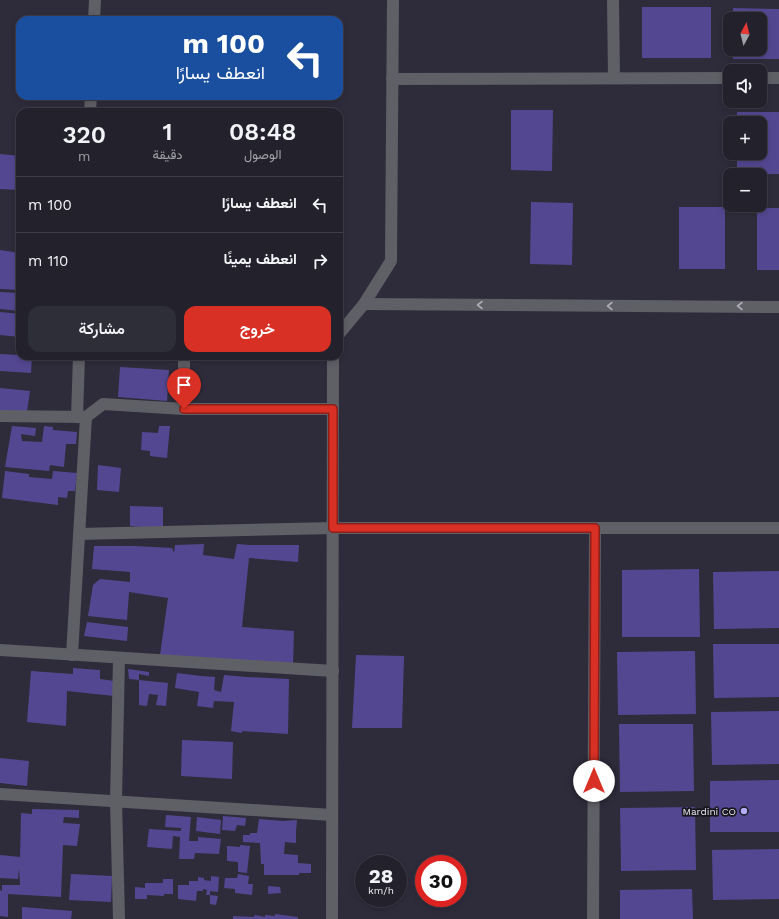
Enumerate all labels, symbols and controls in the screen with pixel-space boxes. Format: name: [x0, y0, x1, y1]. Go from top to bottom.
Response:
north arrow: [723, 12, 767, 56]
map controls: [723, 12, 767, 212]
text: 100 m: [182, 27, 265, 60]
icon: left: [279, 32, 331, 84]
text: انعطف يسارًا: [176, 62, 265, 83]
button: sound: [723, 64, 767, 108]
button: +: [723, 116, 767, 160]
text: 1: [163, 118, 173, 146]
text: 08:48: [229, 118, 297, 146]
text: 320: [62, 121, 106, 149]
text: دقيقة: [152, 147, 183, 162]
text: الوصول: [244, 147, 282, 162]
text: m: [78, 149, 90, 164]
button: −: [723, 168, 767, 212]
text: انعطف يسارًا: [222, 194, 297, 212]
icon: left: [309, 194, 331, 216]
text: 100 m: [28, 196, 72, 214]
text: انعطف يمينًا: [224, 250, 297, 268]
icon: right: [309, 250, 331, 272]
text: 110 m: [28, 252, 68, 270]
one-way arrow: [477, 301, 483, 309]
one-way arrow: [607, 302, 613, 310]
one-way arrow: [737, 302, 743, 310]
button: مشاركة: [28, 306, 176, 352]
button: خروج: [184, 306, 331, 352]
pin: [167, 368, 201, 409]
icon: arrive: [173, 374, 195, 396]
position arrow: [573, 760, 615, 802]
place label: Mardini CO: [682, 806, 736, 817]
marker: Mardini CO: [739, 806, 749, 816]
speed limit sign: 30: [415, 855, 467, 907]
text: 28: [369, 864, 393, 888]
text: km/h: [368, 885, 394, 896]

